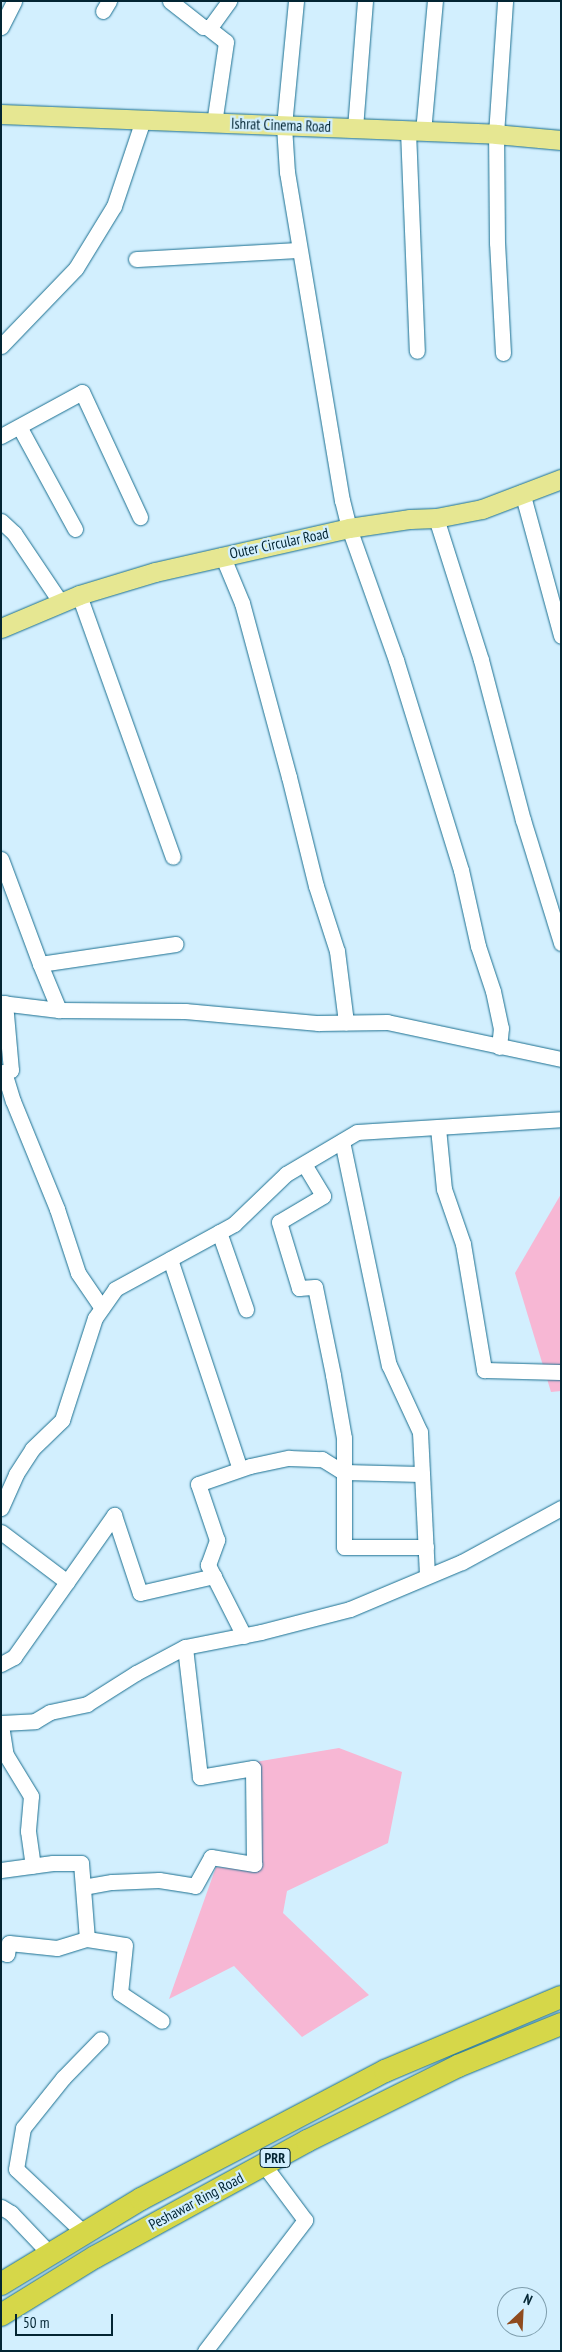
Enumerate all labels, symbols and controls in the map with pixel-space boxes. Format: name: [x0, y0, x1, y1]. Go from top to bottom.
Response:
street label: Ishrat Cinema Road: [231, 114, 331, 136]
street label: Outer Circular Road: [228, 524, 330, 562]
road number: PRR: [259, 2146, 291, 2170]
street label: Peshawar Ring Road: [146, 2168, 246, 2234]
north arrow: [497, 2287, 547, 2337]
text: N: [521, 2290, 535, 2309]
scale bar: [18, 2304, 115, 2336]
text: 50 m: [23, 2313, 49, 2332]

